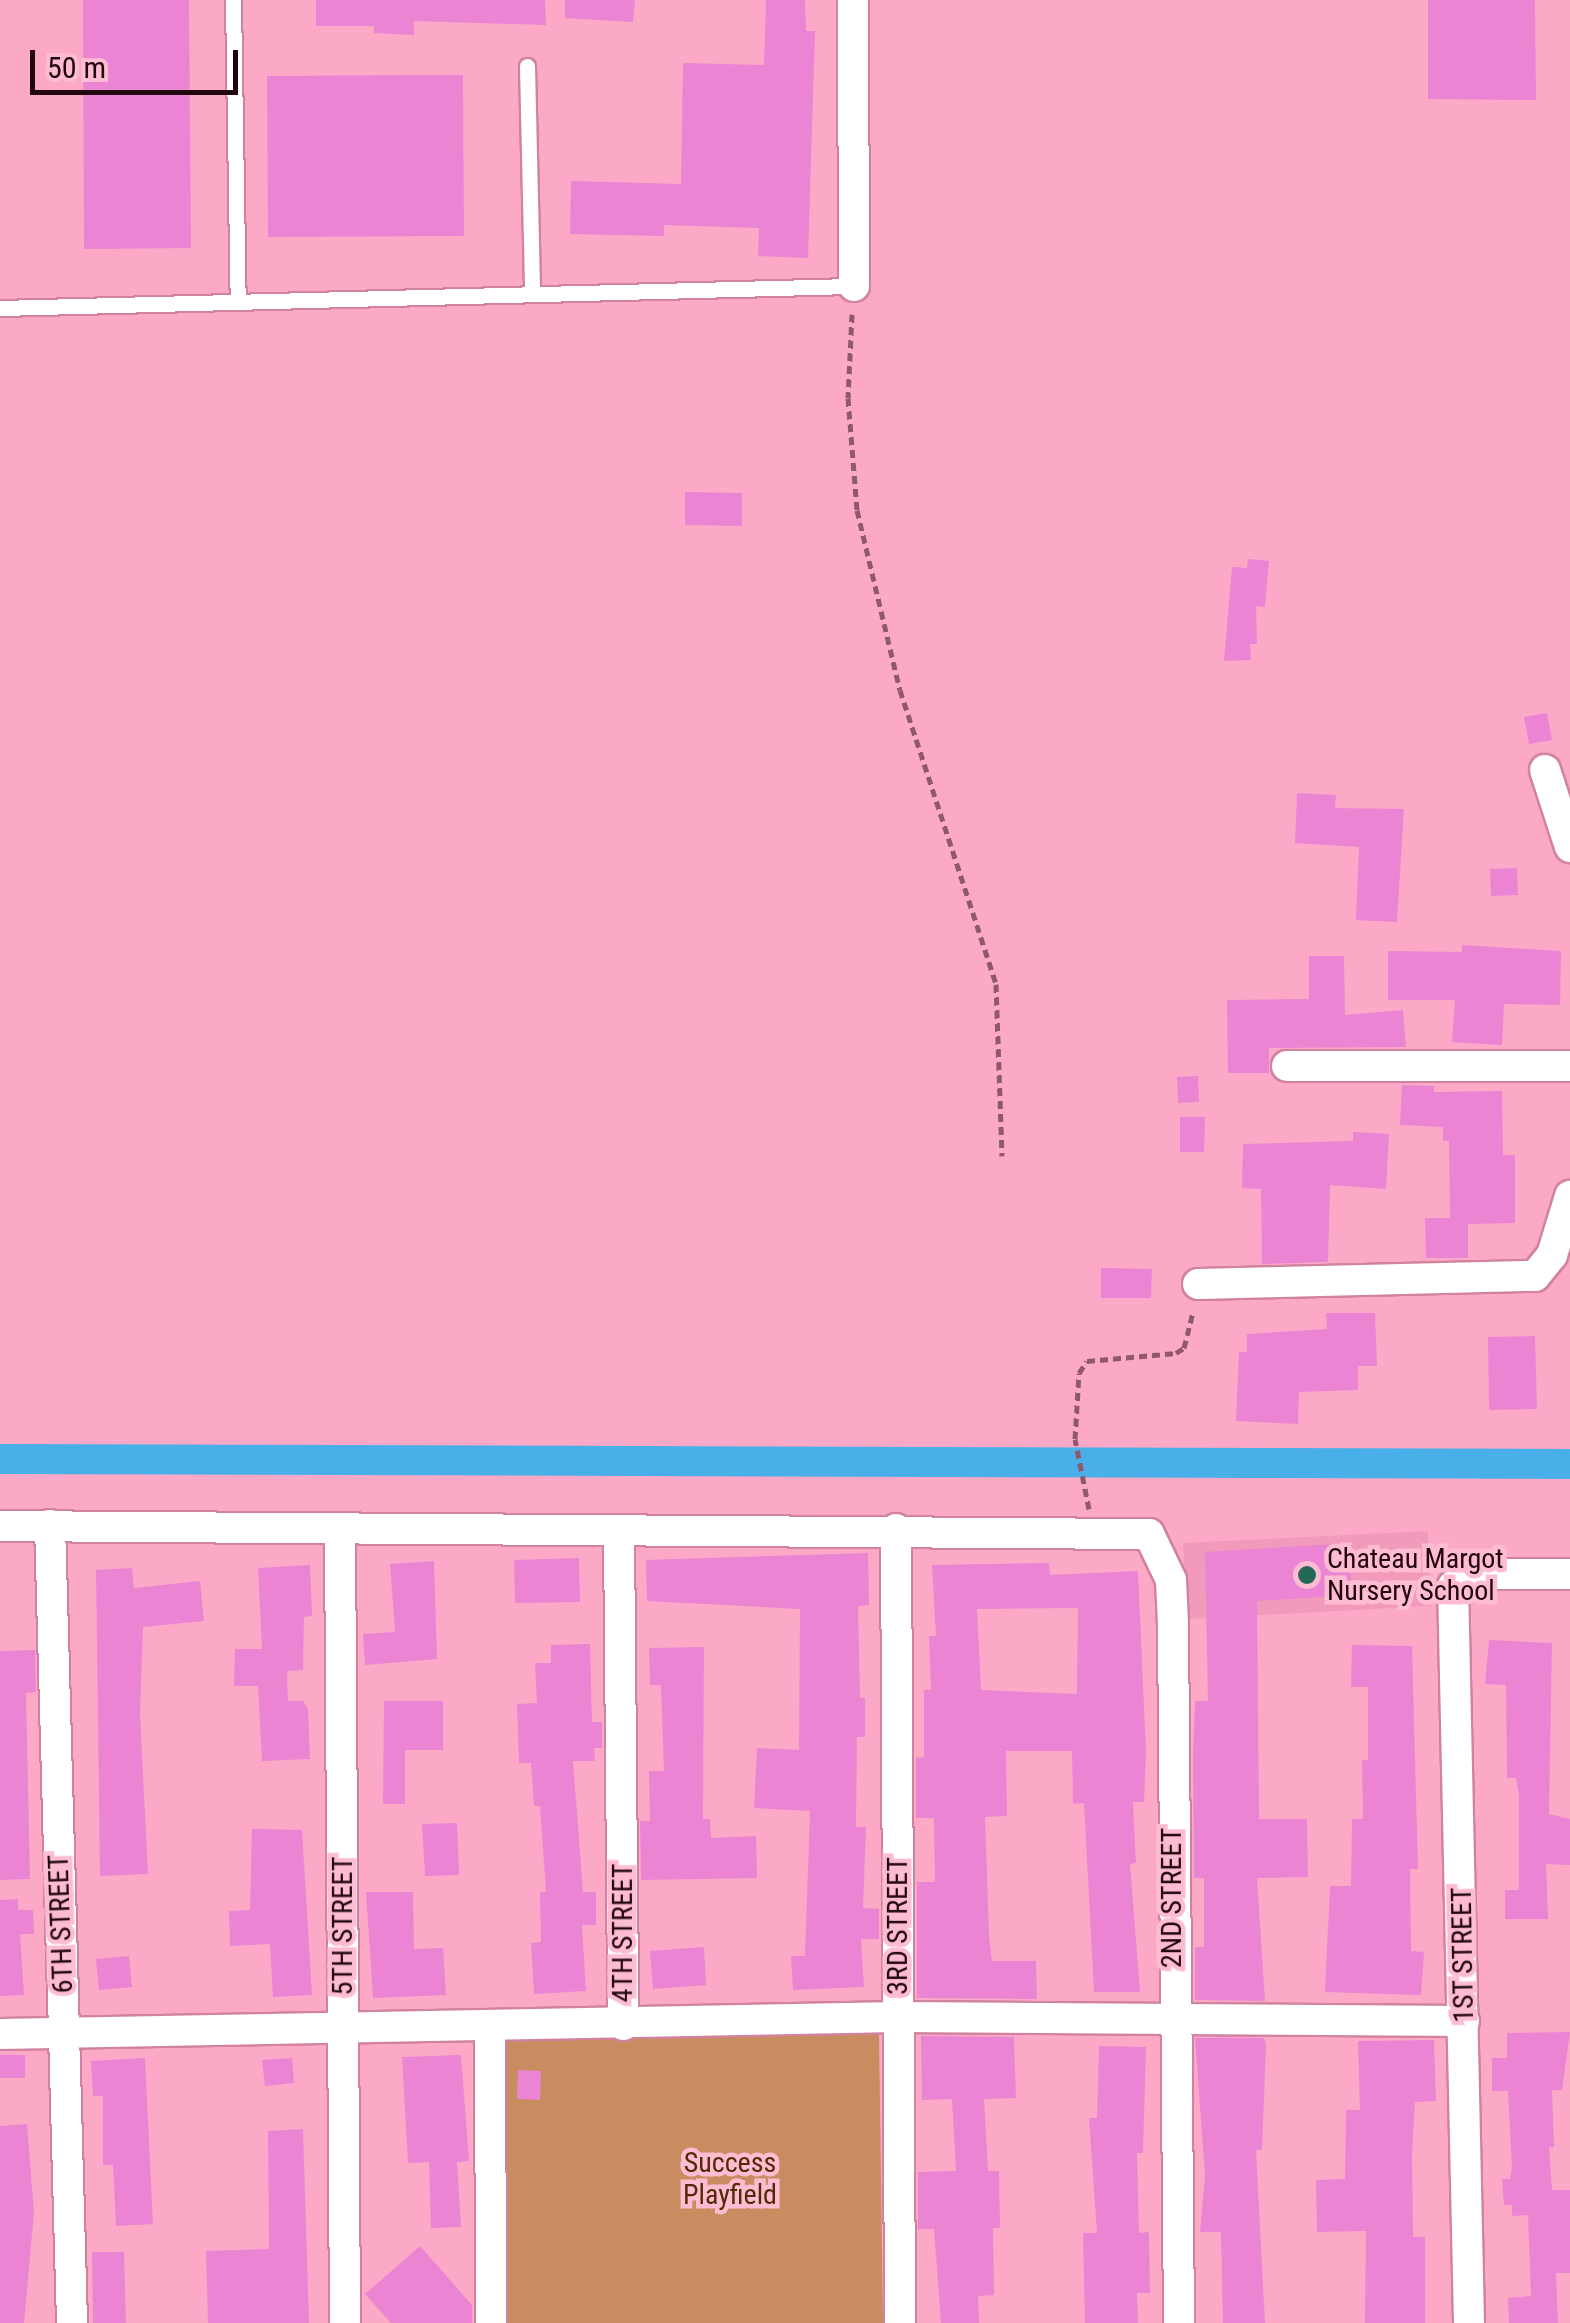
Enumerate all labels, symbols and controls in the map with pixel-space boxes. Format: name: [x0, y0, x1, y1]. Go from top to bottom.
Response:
scale bar: [35, 30, 242, 92]
text: 50 m: [47, 50, 106, 85]
place label: Chateau Margot Nursery School: [1327, 1542, 1504, 1608]
marker: Chateau Margot Nursery School: [1296, 1564, 1318, 1586]
street label: 2ND STREET: [1155, 1828, 1189, 1968]
street label: 6TH STREET: [42, 1854, 80, 1994]
street label: 5TH STREET: [326, 1857, 360, 1995]
street label: 3RD STREET: [881, 1857, 915, 1995]
street label: 4TH STREET: [606, 1864, 640, 2002]
street label: 1ST STREET: [1445, 1887, 1481, 2023]
park label: Success Playfield: [683, 2146, 777, 2212]

